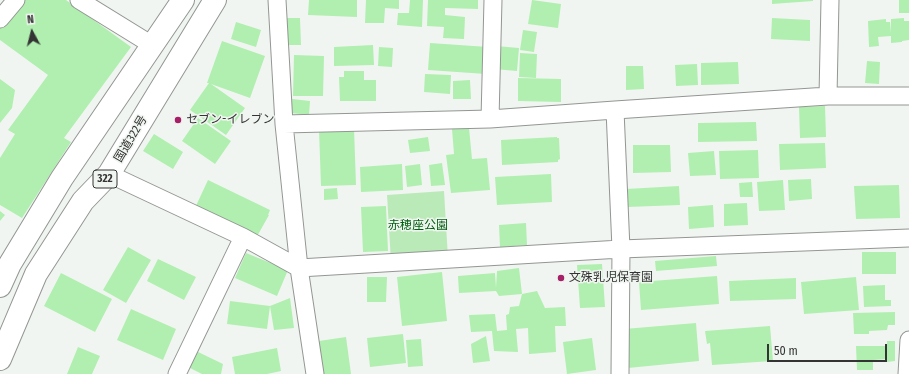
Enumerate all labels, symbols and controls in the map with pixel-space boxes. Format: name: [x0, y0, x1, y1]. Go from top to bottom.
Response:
north arrow: [12, 12, 52, 52]
text: N: [26, 13, 35, 26]
street label: 国道322号: [111, 113, 151, 165]
place label: セブン-イレブン: [186, 113, 274, 127]
marker: セブン-イレブン: [173, 115, 183, 125]
road number: 322: [93, 170, 117, 188]
park label: 赤穂座公園: [388, 219, 448, 233]
place label: 文殊乳児保育園: [569, 271, 653, 285]
marker: 文殊乳児保育園: [556, 273, 566, 283]
scale bar: [769, 336, 889, 362]
text: 50 m: [774, 344, 798, 358]

